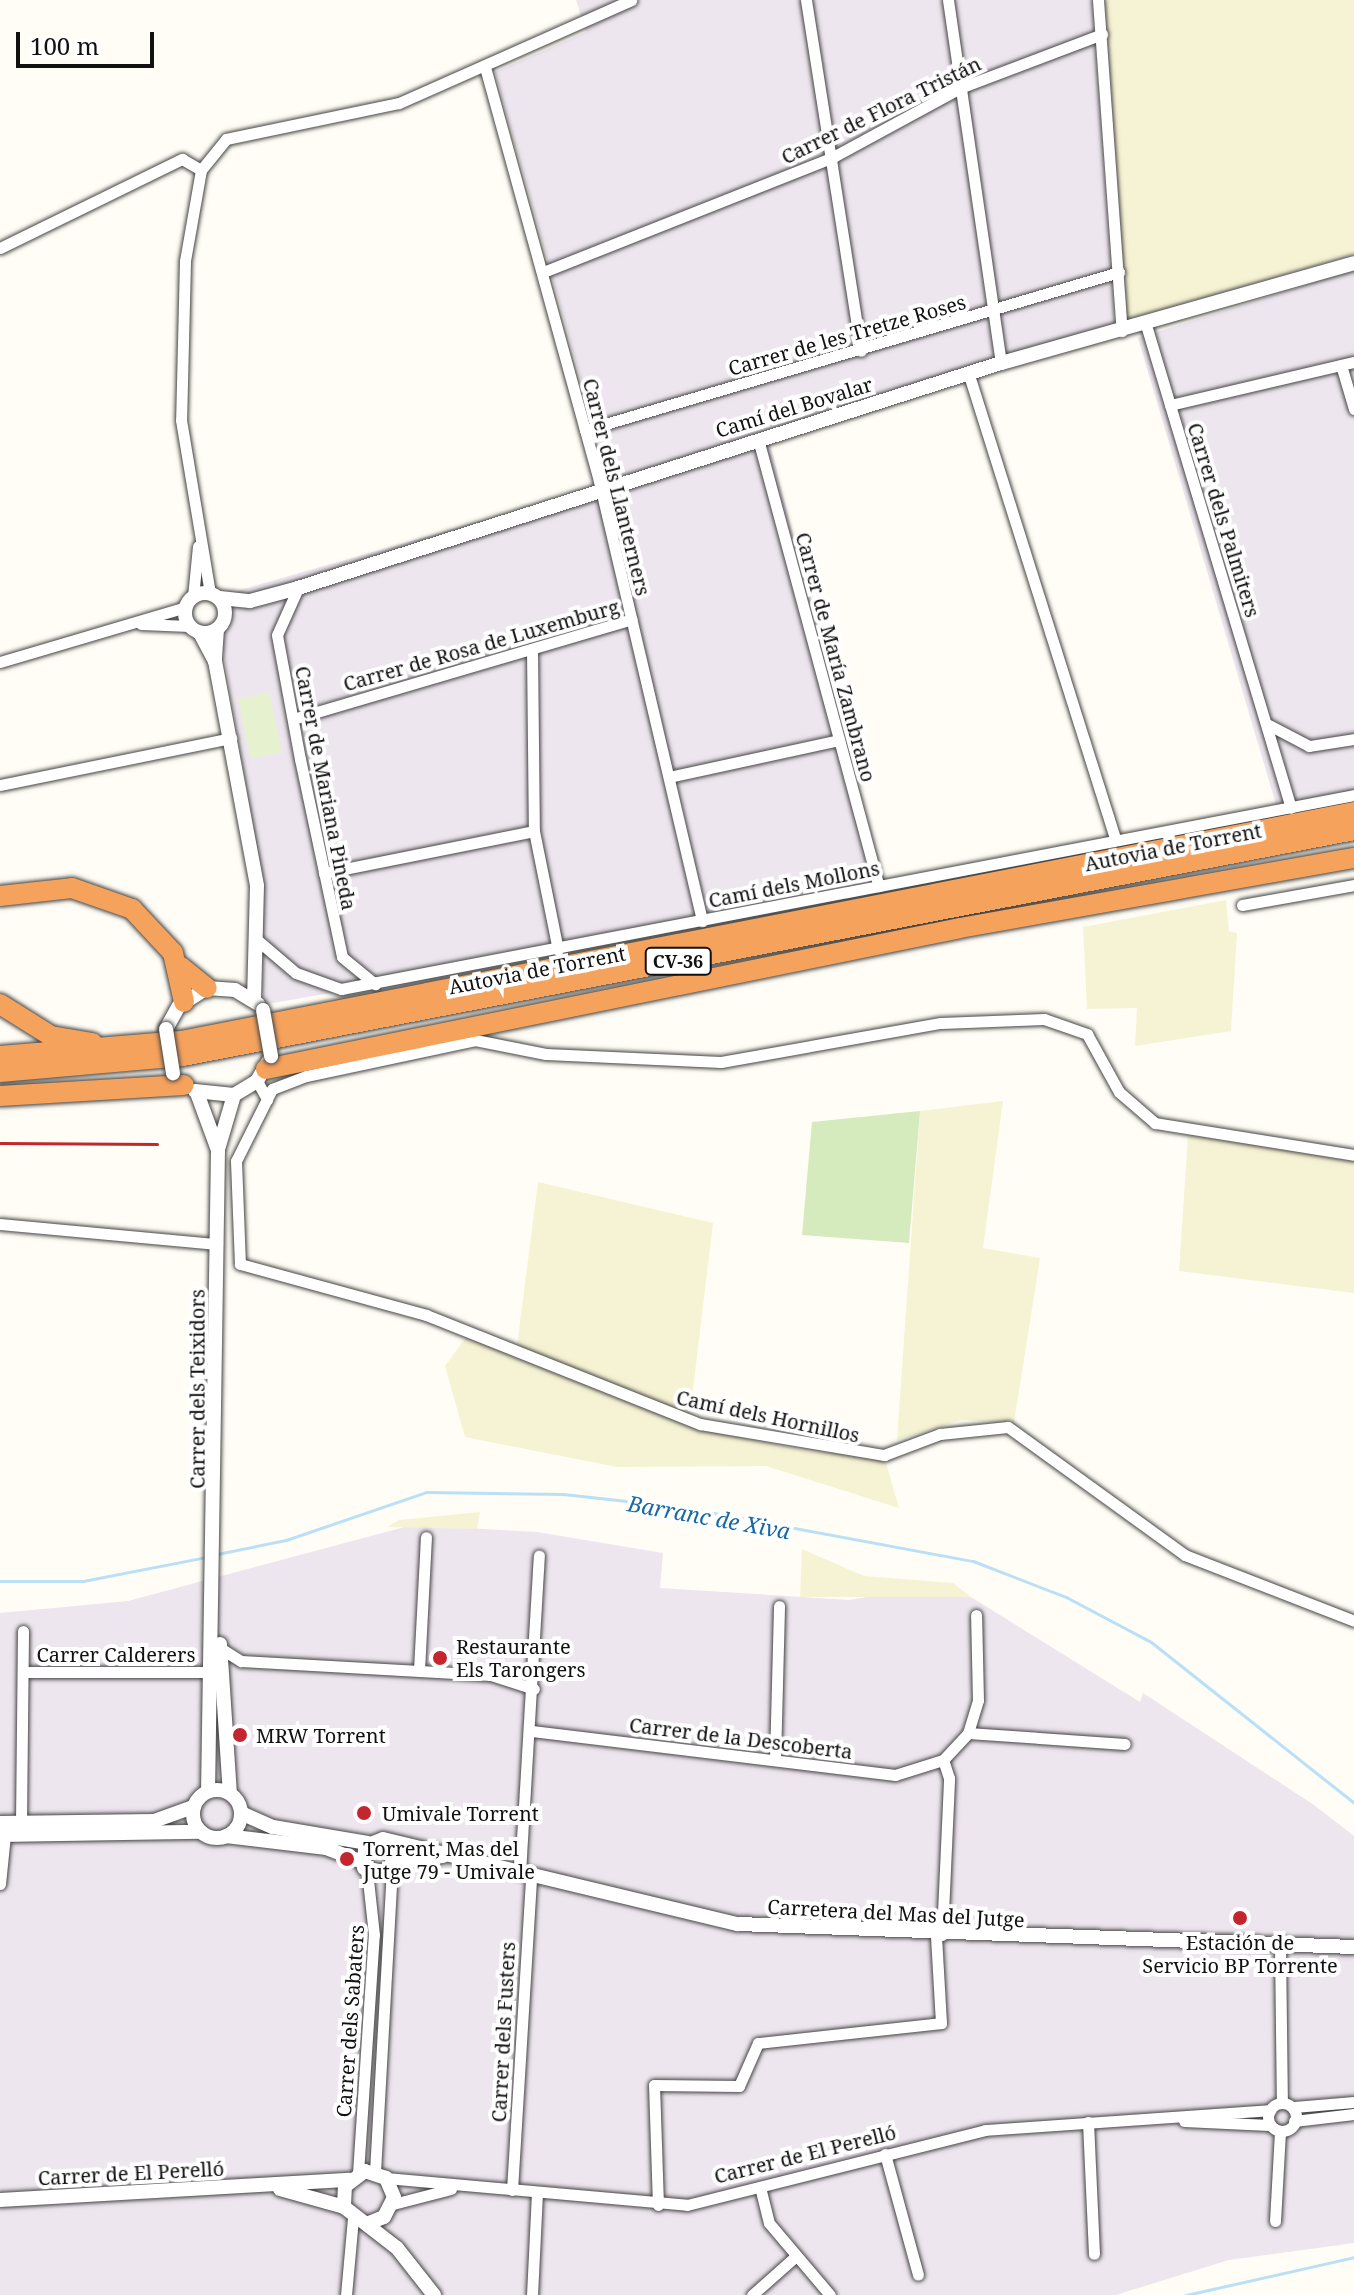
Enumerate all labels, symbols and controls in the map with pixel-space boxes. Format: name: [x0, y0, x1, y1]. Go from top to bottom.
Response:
scale bar: [20, 16, 158, 66]
text: 100 m: [30, 29, 99, 62]
street label: Carrer de Flora Tristán: [777, 51, 985, 169]
street label: Carrer de les Tretze Roses: [725, 290, 969, 380]
street label: Camí del Bovalar: [713, 372, 875, 442]
street label: Carrer dels Llanterners: [578, 376, 656, 598]
street label: Carrer dels Palmiters: [1183, 420, 1265, 620]
street label: Carrer de María Zambrano: [791, 530, 881, 784]
street label: Carrer de Rosa de Luxemburg: [340, 594, 622, 696]
street label: Carrer de Mariana Pineda: [291, 664, 361, 912]
street label: Autovia de Torrent: [1082, 818, 1264, 876]
street label: Camí dels Mollons: [707, 856, 881, 912]
street label: Autovia de Torrent: [446, 941, 628, 999]
road number: CV-36: [644, 947, 712, 975]
street label: Carrer dels Teixidors: [185, 1289, 209, 1489]
street label: Camí dels Hornillos: [674, 1385, 862, 1447]
water label: Barranc de Xiva: [626, 1490, 792, 1544]
place label: Restaurante Els Tarongers: [456, 1634, 586, 1681]
street label: Carrer Calderers: [37, 1642, 195, 1666]
marker: Restaurante Els Tarongers: [431, 1649, 449, 1667]
street label: Carrer de la Descoberta: [628, 1712, 854, 1764]
place label: MRW Torrent: [256, 1723, 386, 1747]
marker: MRW Torrent: [231, 1726, 249, 1744]
place label: Umivale Torrent: [382, 1801, 539, 1825]
marker: Umivale Torrent: [353, 1802, 375, 1824]
place label: Torrent, Mas del Jutge 79 - Umivale: [363, 1836, 535, 1883]
marker: Torrent, Mas del Jutge 79 - Umivale: [338, 1850, 356, 1868]
street label: Carretera del Mas del Jutge: [767, 1894, 1025, 1932]
marker: Estación de Servicio BP Torrente: [1231, 1909, 1249, 1927]
street label: Carrer dels Sabaters: [331, 1924, 369, 2118]
place label: Estación de Servicio BP Torrente: [1142, 1930, 1338, 1977]
street label: Carrer dels Fusters: [486, 1941, 520, 2123]
street label: Carrer de El Perelló: [712, 2120, 898, 2188]
street label: Carrer de El Perelló: [37, 2156, 225, 2190]

